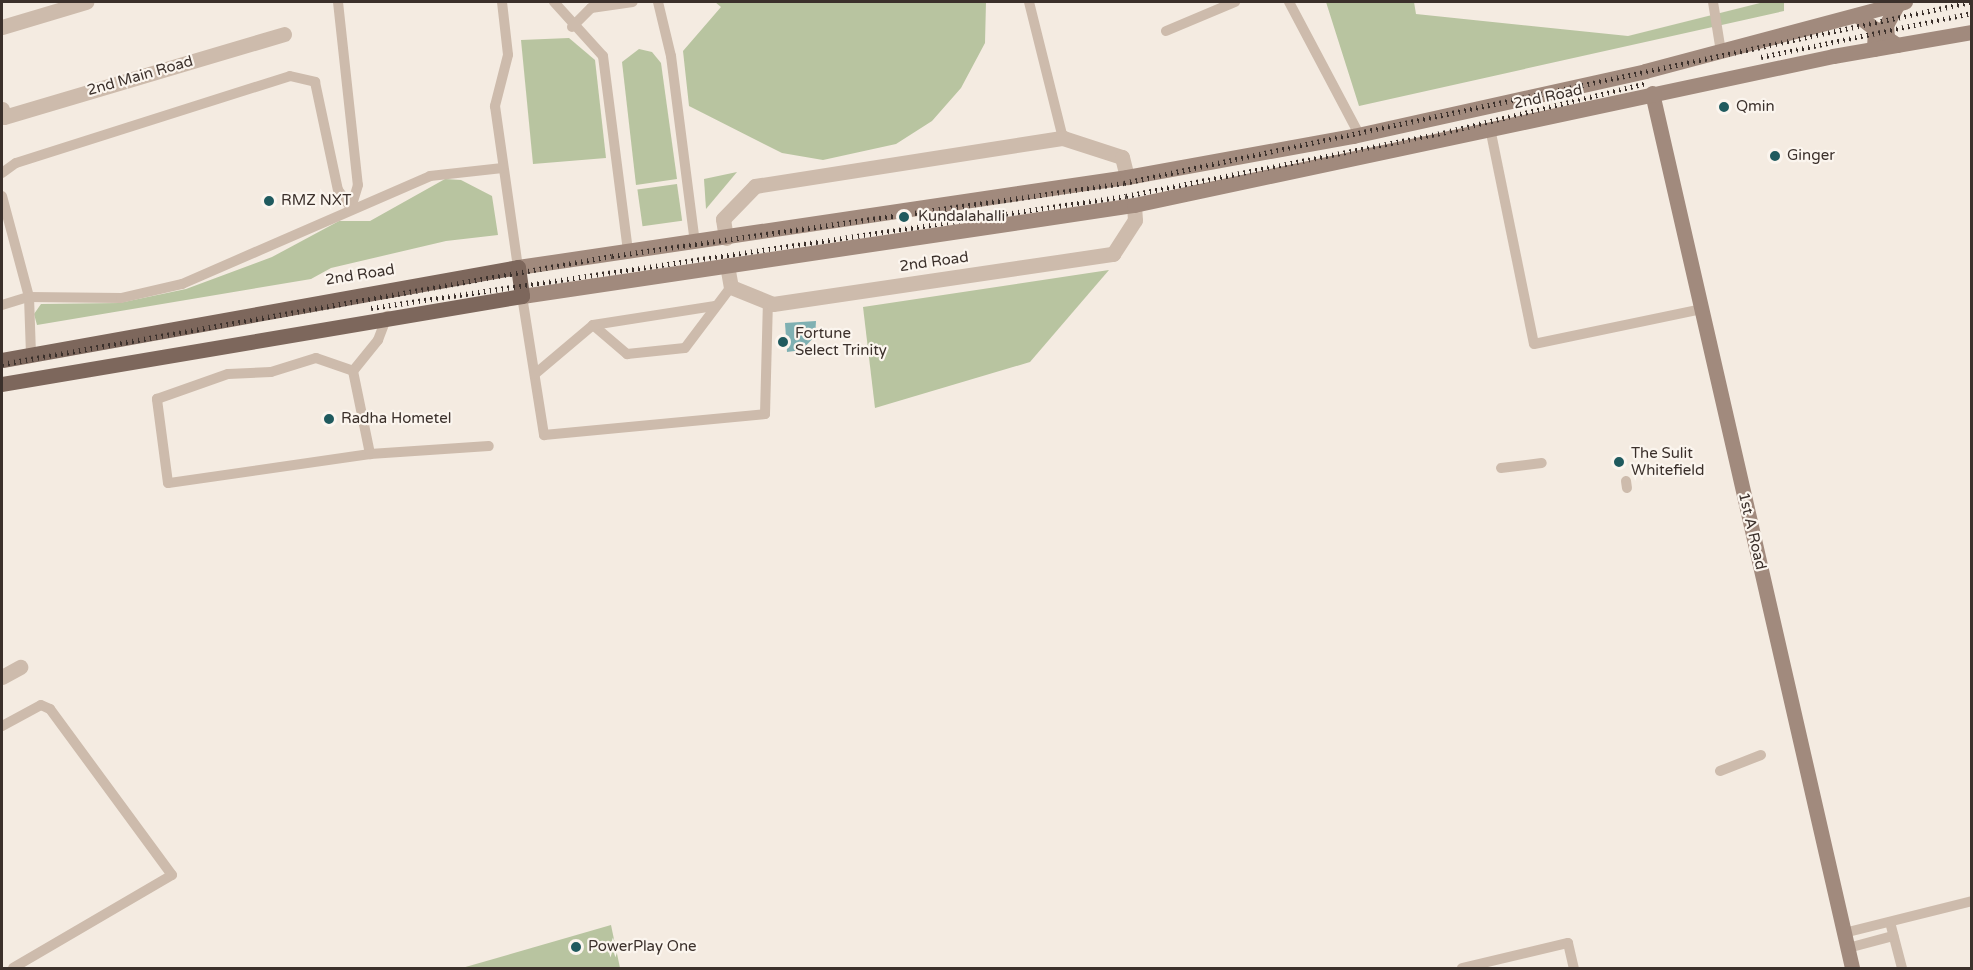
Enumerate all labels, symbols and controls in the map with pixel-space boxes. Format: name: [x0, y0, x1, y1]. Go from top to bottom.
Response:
street label: 2nd Main Road: [85, 52, 195, 100]
street label: 2nd Road: [1512, 81, 1584, 113]
place label: Qmin: [1736, 98, 1775, 116]
marker: Qmin: [1717, 100, 1731, 114]
place label: Ginger: [1787, 147, 1835, 165]
marker: Ginger: [1768, 149, 1782, 163]
place label: RMZ NXT: [281, 192, 351, 210]
marker: RMZ NXT: [262, 194, 276, 208]
marker: Kundalahalli: [895, 208, 913, 226]
place label: Kundalahalli: [918, 208, 1005, 226]
street label: 2nd Road: [898, 248, 970, 276]
street label: 2nd Road: [324, 261, 396, 289]
place label: Fortune Select Trinity: [795, 324, 887, 359]
marker: Fortune Select Trinity: [776, 335, 790, 349]
place label: Radha Hometel: [341, 410, 451, 428]
marker: Radha Hometel: [322, 412, 336, 426]
place label: The Sulit Whitefield: [1631, 444, 1704, 479]
marker: The Sulit Whitefield: [1612, 455, 1626, 469]
street label: 1st A Road: [1734, 491, 1770, 571]
place label: PowerPlay One: [588, 938, 697, 956]
marker: PowerPlay One: [569, 940, 583, 954]

